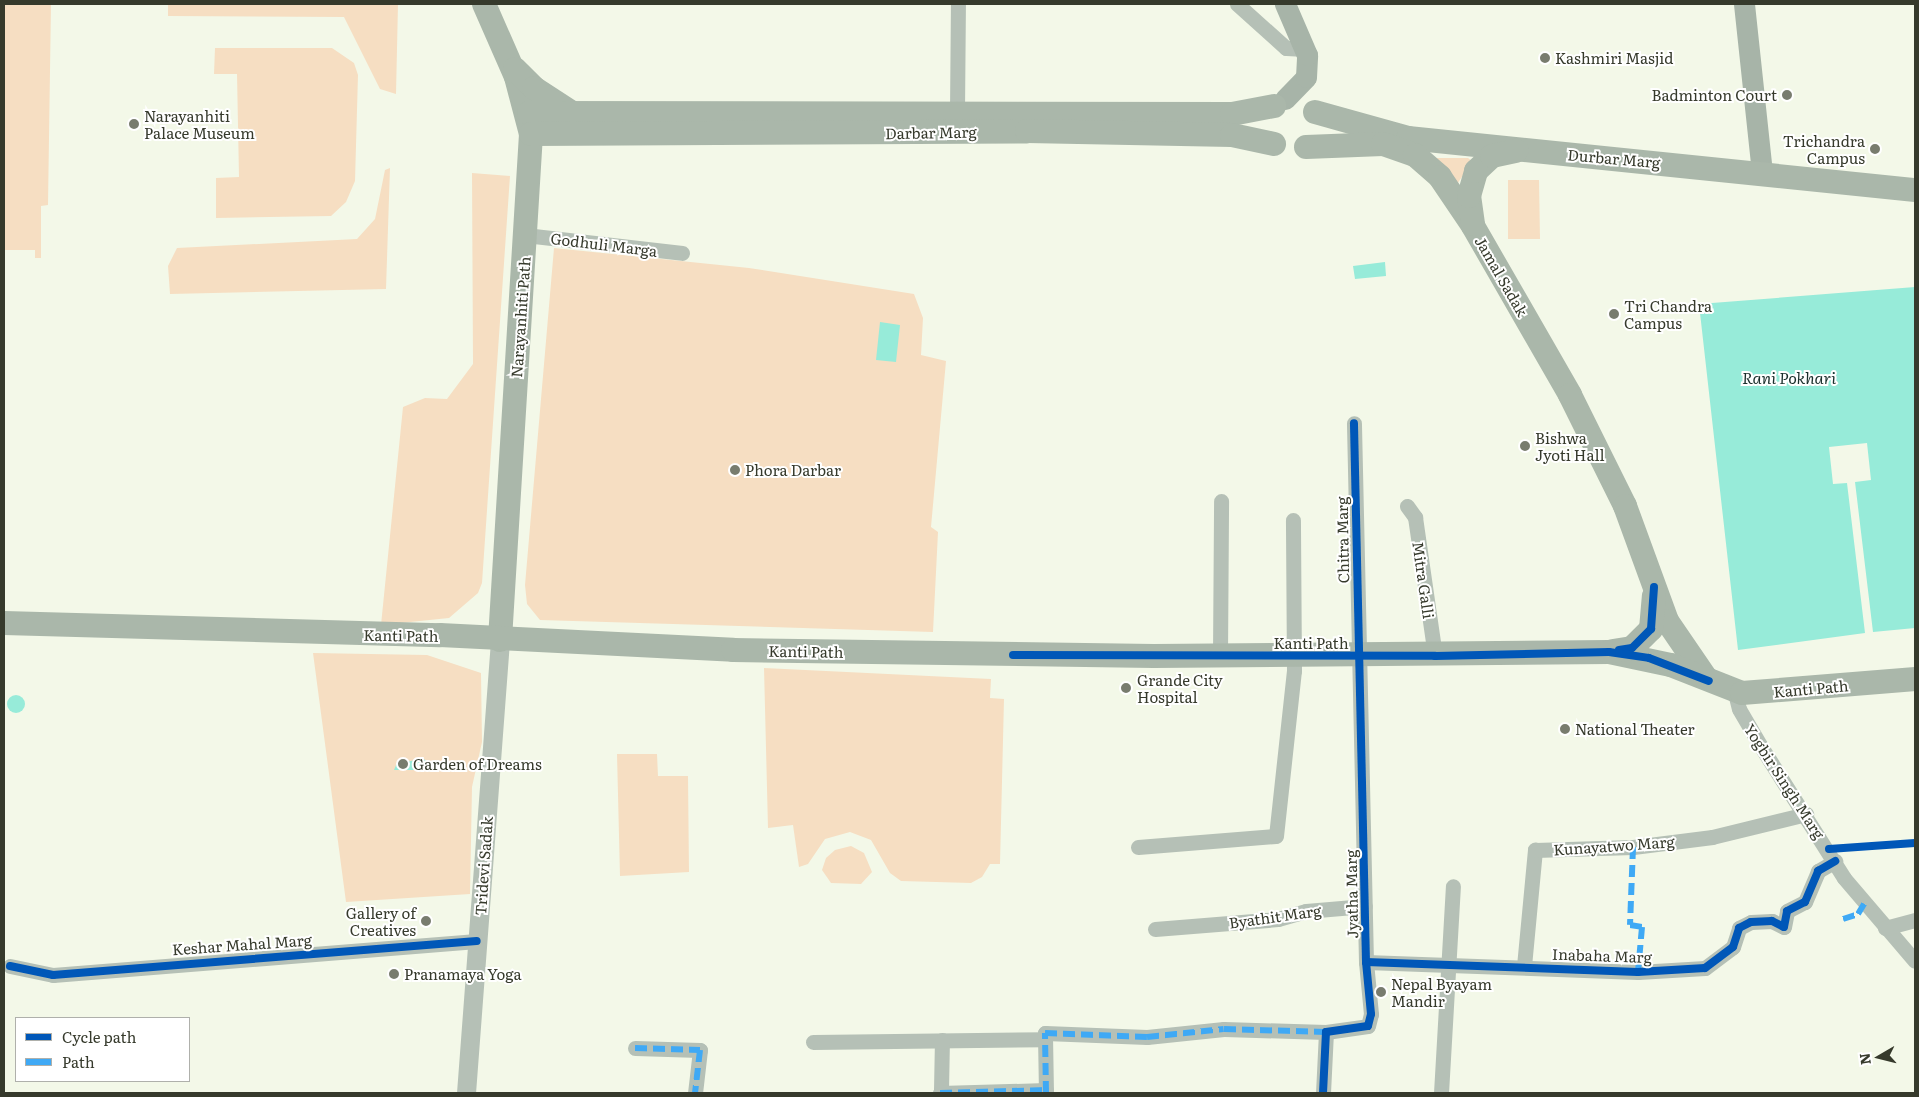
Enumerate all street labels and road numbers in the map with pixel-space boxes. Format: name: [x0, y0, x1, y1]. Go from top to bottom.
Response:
street label: Darbar Marg: [885, 122, 977, 142]
street label: Durbar Marg: [1567, 145, 1661, 171]
street label: Godhuli Marga: [550, 229, 658, 259]
street label: Jamal Sadak: [1472, 233, 1532, 319]
street label: Narayanhiti Path: [507, 256, 533, 378]
street label: Chitra Marg: [1332, 496, 1352, 584]
street label: Mitra Galli: [1410, 540, 1438, 620]
street label: Kanti Path: [363, 625, 439, 645]
street label: Kanti Path: [1273, 634, 1349, 652]
street label: Kanti Path: [768, 641, 844, 661]
street label: Kanti Path: [1773, 676, 1849, 700]
street label: Yogbir Singh Marg: [1741, 720, 1829, 842]
street label: Tridevi Sadak: [471, 816, 495, 916]
street label: Kunayatwo Marg: [1553, 832, 1675, 858]
street label: Jyatha Marg: [1341, 849, 1361, 939]
street label: Byathit Marg: [1227, 901, 1323, 931]
street label: Keshar Mahal Marg: [171, 930, 313, 958]
street label: Inabaha Marg: [1552, 944, 1652, 966]

